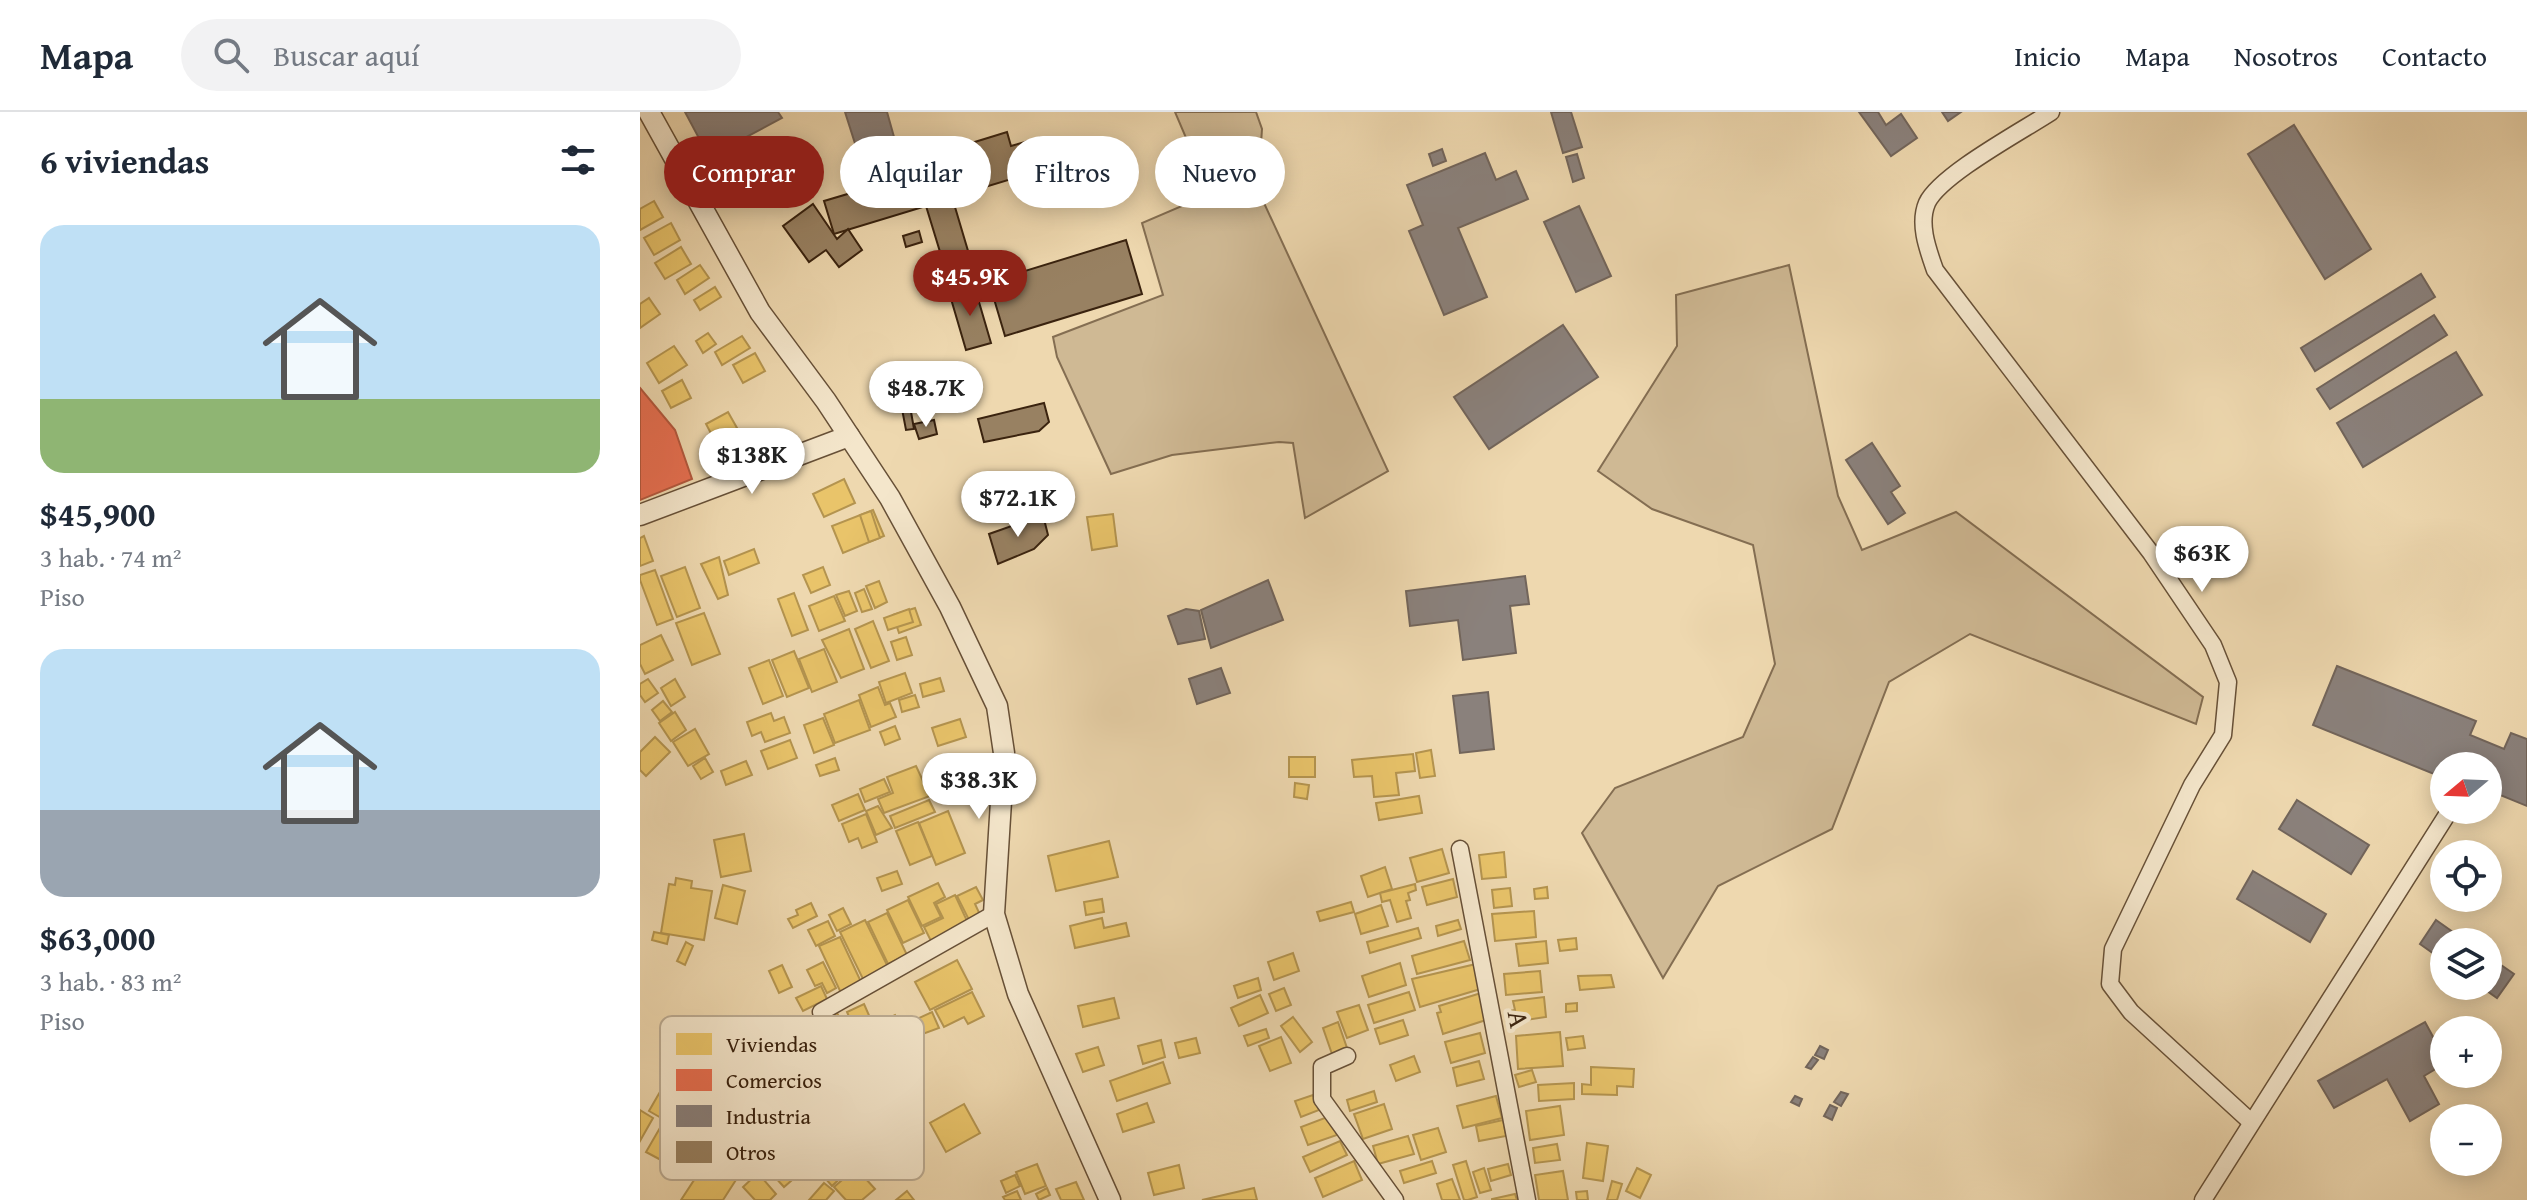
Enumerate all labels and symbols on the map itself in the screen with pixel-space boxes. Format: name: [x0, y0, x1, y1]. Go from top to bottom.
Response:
pin: $45.9K: [905, 250, 1035, 318]
pin: $48.7K: [861, 361, 991, 429]
pin: $138K: [696, 428, 808, 496]
pin: $72.1K: [953, 471, 1083, 539]
pin: $63K: [2155, 526, 2249, 594]
north arrow: [2430, 752, 2502, 824]
pin: $38.3K: [914, 753, 1044, 821]
street label: A: [1498, 1007, 1541, 1031]
legend: [660, 1016, 924, 1180]
text: Viviendas: [726, 1028, 817, 1060]
text: Comercios: [726, 1064, 822, 1096]
text: Industria: [726, 1100, 812, 1132]
text: Otros: [726, 1136, 776, 1168]

